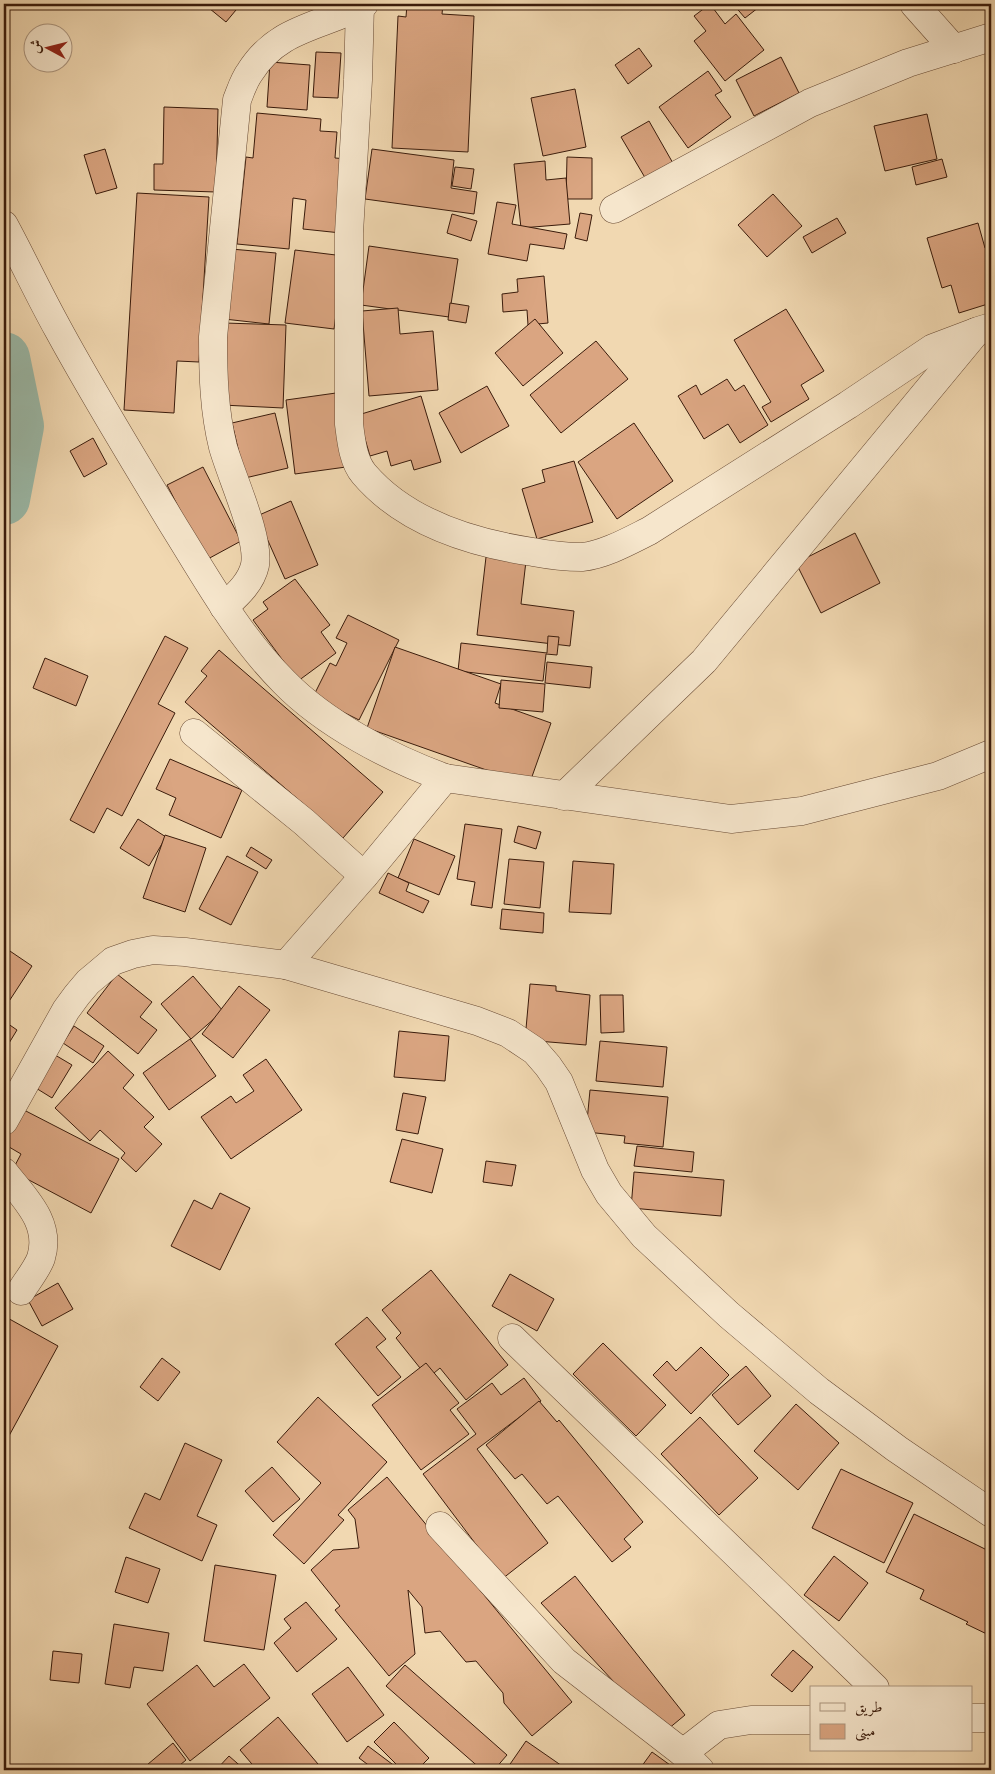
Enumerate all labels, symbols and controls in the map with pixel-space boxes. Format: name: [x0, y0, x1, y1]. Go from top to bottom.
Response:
north arrow: [22, 22, 72, 72]
text: ش: [26, 38, 45, 54]
legend: [810, 1686, 972, 1752]
text: طريق: [855, 1698, 882, 1717]
text: مبنى: [855, 1722, 875, 1742]

